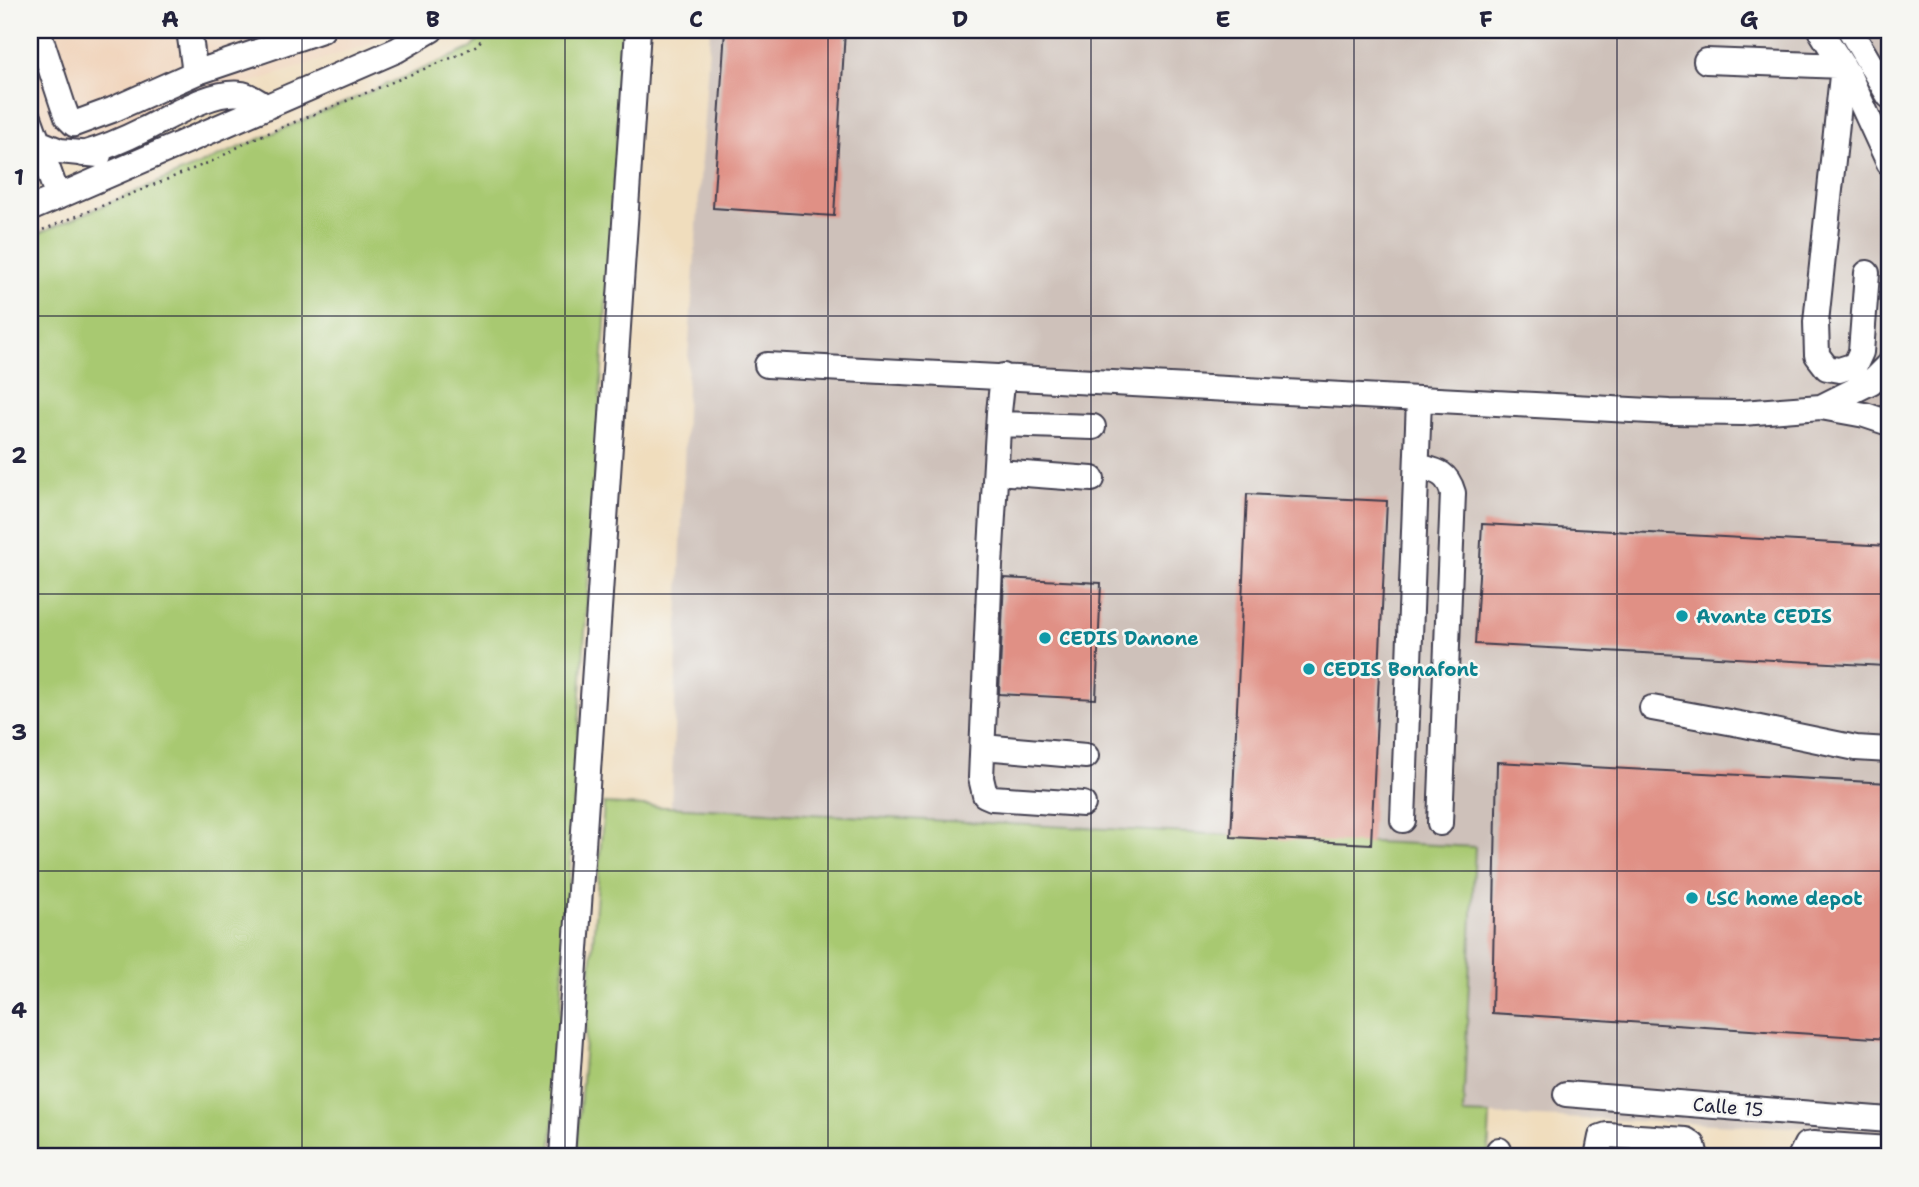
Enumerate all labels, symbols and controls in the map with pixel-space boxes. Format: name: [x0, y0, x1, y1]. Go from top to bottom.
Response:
text: A: [161, 4, 179, 34]
text: B: [426, 4, 440, 34]
text: C: [689, 4, 703, 34]
text: D: [952, 4, 968, 34]
text: E: [1215, 4, 1231, 34]
text: F: [1479, 4, 1493, 34]
text: G: [1740, 4, 1759, 34]
text: 1: [14, 162, 24, 192]
text: 2: [11, 440, 27, 470]
place label: Avante CEDIS: [1696, 604, 1832, 629]
marker: Avante CEDIS: [1674, 608, 1690, 624]
place label: CEDIS Danone: [1059, 626, 1199, 651]
marker: CEDIS Danone: [1037, 630, 1053, 646]
place label: CEDIS Bonafont: [1323, 657, 1478, 682]
marker: CEDIS Bonafont: [1301, 661, 1317, 677]
text: 3: [11, 717, 27, 747]
place label: LSC home depot: [1706, 886, 1863, 911]
marker: LSC home depot: [1684, 890, 1700, 906]
text: 4: [11, 995, 27, 1025]
street label: Calle 15: [1692, 1091, 1764, 1123]

